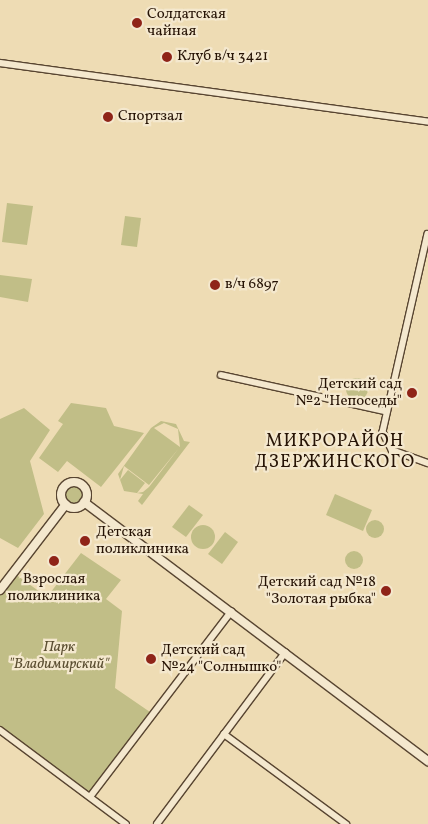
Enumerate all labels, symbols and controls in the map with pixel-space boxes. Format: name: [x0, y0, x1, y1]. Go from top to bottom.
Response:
place label: Солдатская чайная: [147, 5, 226, 40]
marker: Солдатская чайная: [131, 17, 143, 29]
place label: Клуб в/ч 3421: [177, 48, 268, 66]
marker: Клуб в/ч 3421: [161, 51, 173, 63]
place label: Спортзал: [118, 108, 183, 126]
marker: Спортзал: [102, 111, 114, 123]
place label: в/ч 6897: [225, 276, 279, 294]
marker: в/ч 6897: [209, 279, 221, 291]
place label: Детский сад №2 "Непоседы": [295, 375, 402, 410]
marker: Детский сад №2 "Непоседы": [406, 387, 418, 399]
district label: МИКРОРАЙОН ДЗЕРЖИНСКОГО: [253, 432, 417, 474]
place label: Детская поликлиника: [96, 523, 189, 558]
marker: Детская поликлиника: [78, 534, 92, 548]
marker: Взрослая поликлиника: [47, 554, 61, 568]
place label: Взрослая поликлиника: [7, 570, 101, 605]
place label: Детский сад №18 "Золотая рыбка": [258, 573, 376, 608]
marker: Детский сад №18 "Золотая рыбка": [380, 585, 392, 597]
park label: Парк "Владимирский": [9, 638, 109, 673]
place label: Детский сад №24 "Солнышко": [161, 641, 282, 676]
marker: Детский сад №24 "Солнышко": [145, 653, 157, 665]

